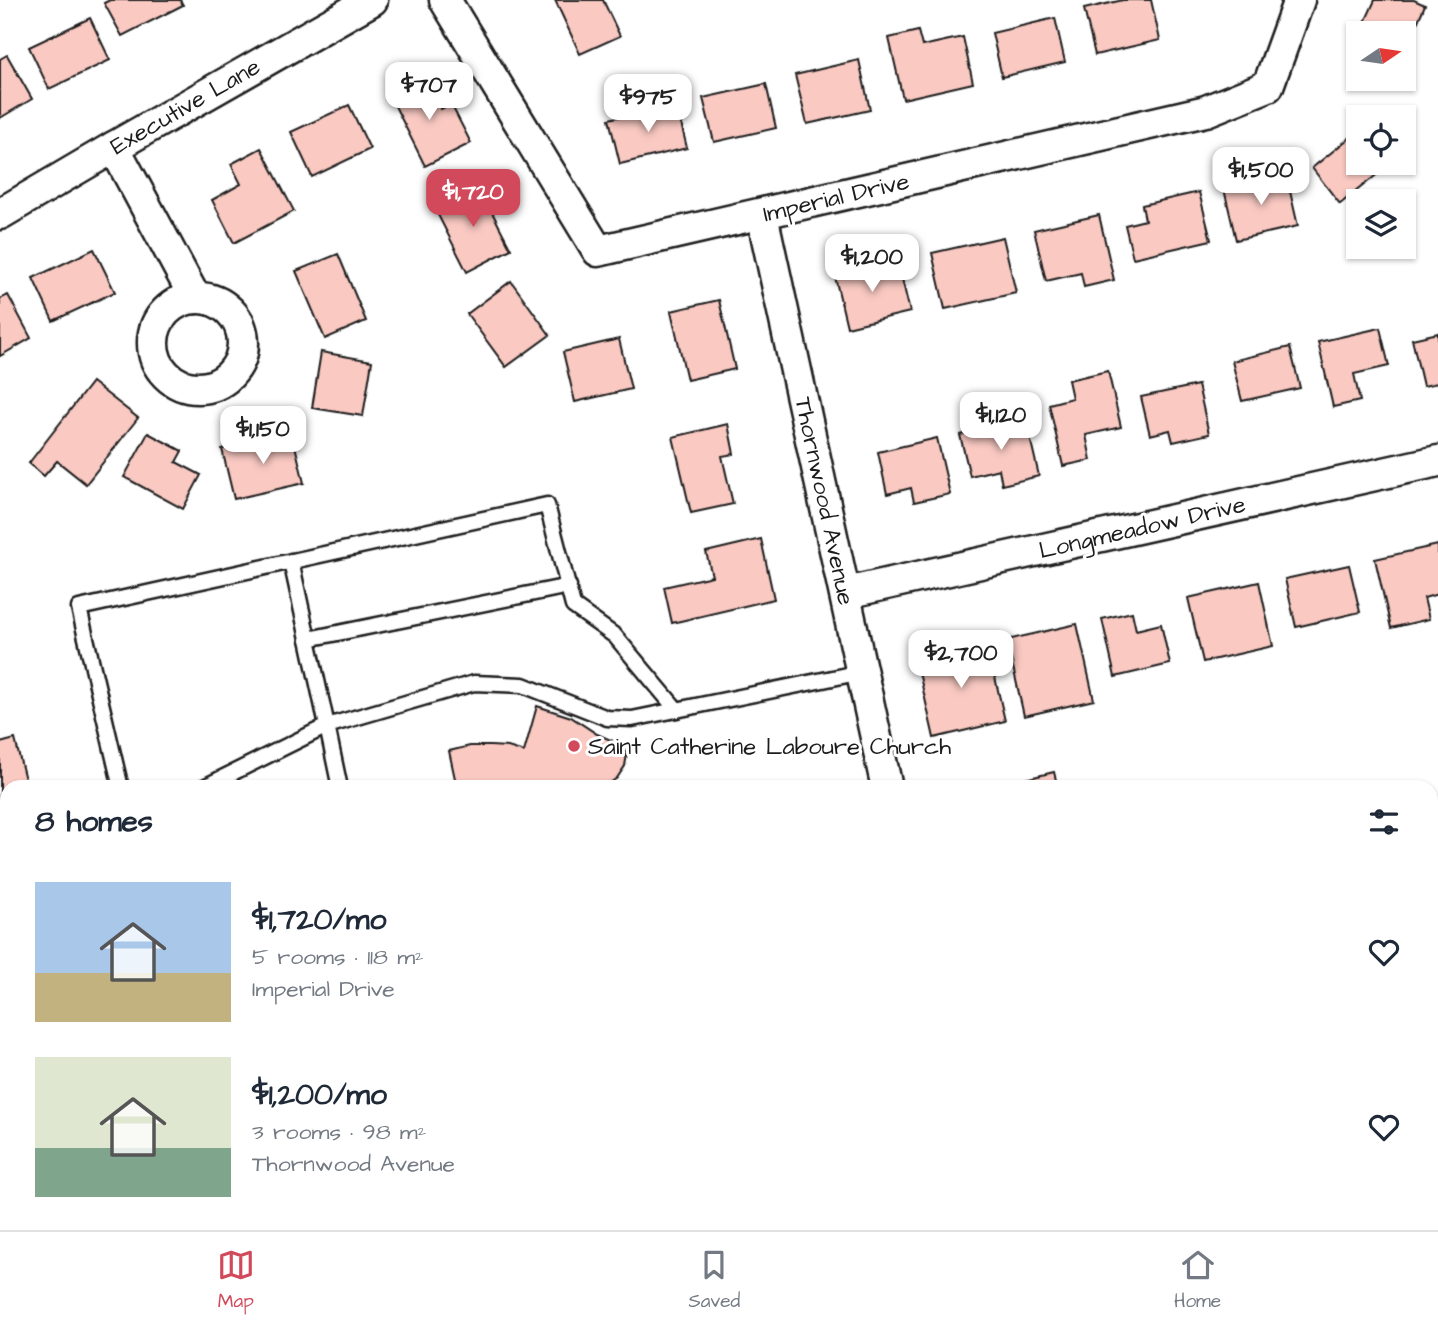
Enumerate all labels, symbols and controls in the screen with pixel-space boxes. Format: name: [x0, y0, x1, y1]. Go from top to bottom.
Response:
north arrow: [1346, 21, 1416, 91]
map controls: [1346, 21, 1416, 259]
street label: Executive Lane: [104, 50, 267, 164]
pin: $707: [388, 62, 470, 122]
text: $707: [401, 69, 457, 101]
pin: $975: [607, 74, 689, 134]
text: $975: [620, 81, 676, 113]
button: locate: [1346, 105, 1416, 175]
pin: $1,500: [1204, 148, 1318, 207]
text: $1,500: [1228, 154, 1294, 186]
street label: Imperial Drive: [760, 165, 913, 231]
pin: $1,720: [416, 170, 530, 229]
text: $1,720: [442, 176, 504, 208]
button: layers: [1346, 189, 1416, 259]
pin: $1,200: [815, 234, 929, 294]
text: $1,200: [841, 241, 903, 273]
pin: $1,120: [944, 392, 1058, 452]
street label: Thornwood Avenue: [785, 394, 863, 608]
text: $1,120: [976, 399, 1026, 431]
pin: $1,150: [206, 406, 320, 466]
text: $1,150: [236, 413, 290, 445]
street label: Longmeadow Drive: [1036, 488, 1249, 569]
pin: $2,700: [904, 630, 1018, 690]
text: $2,700: [924, 637, 998, 669]
place label: Saint Catherine Laboure Church: [588, 730, 951, 764]
marker: Saint Catherine Laboure Church: [566, 738, 582, 754]
text: 8 homes: [35, 801, 153, 843]
icon: filters: [1365, 803, 1403, 841]
text: $1,720/mo: [252, 899, 386, 941]
icon: home: [91, 910, 175, 994]
icon: heart: [1365, 933, 1403, 971]
text: 5 rooms · 118 m²: [252, 941, 424, 973]
text: Imperial Drive: [252, 973, 395, 1005]
text: $1,200/mo: [252, 1074, 387, 1116]
icon: home: [91, 1085, 175, 1169]
icon: heart: [1365, 1108, 1403, 1146]
text: 3 rooms · 98 m²: [252, 1116, 426, 1148]
text: Thornwood Avenue: [252, 1148, 455, 1180]
tab: Map: [217, 1246, 255, 1315]
tab: Saved: [688, 1246, 740, 1315]
tab: Home: [1174, 1246, 1221, 1315]

